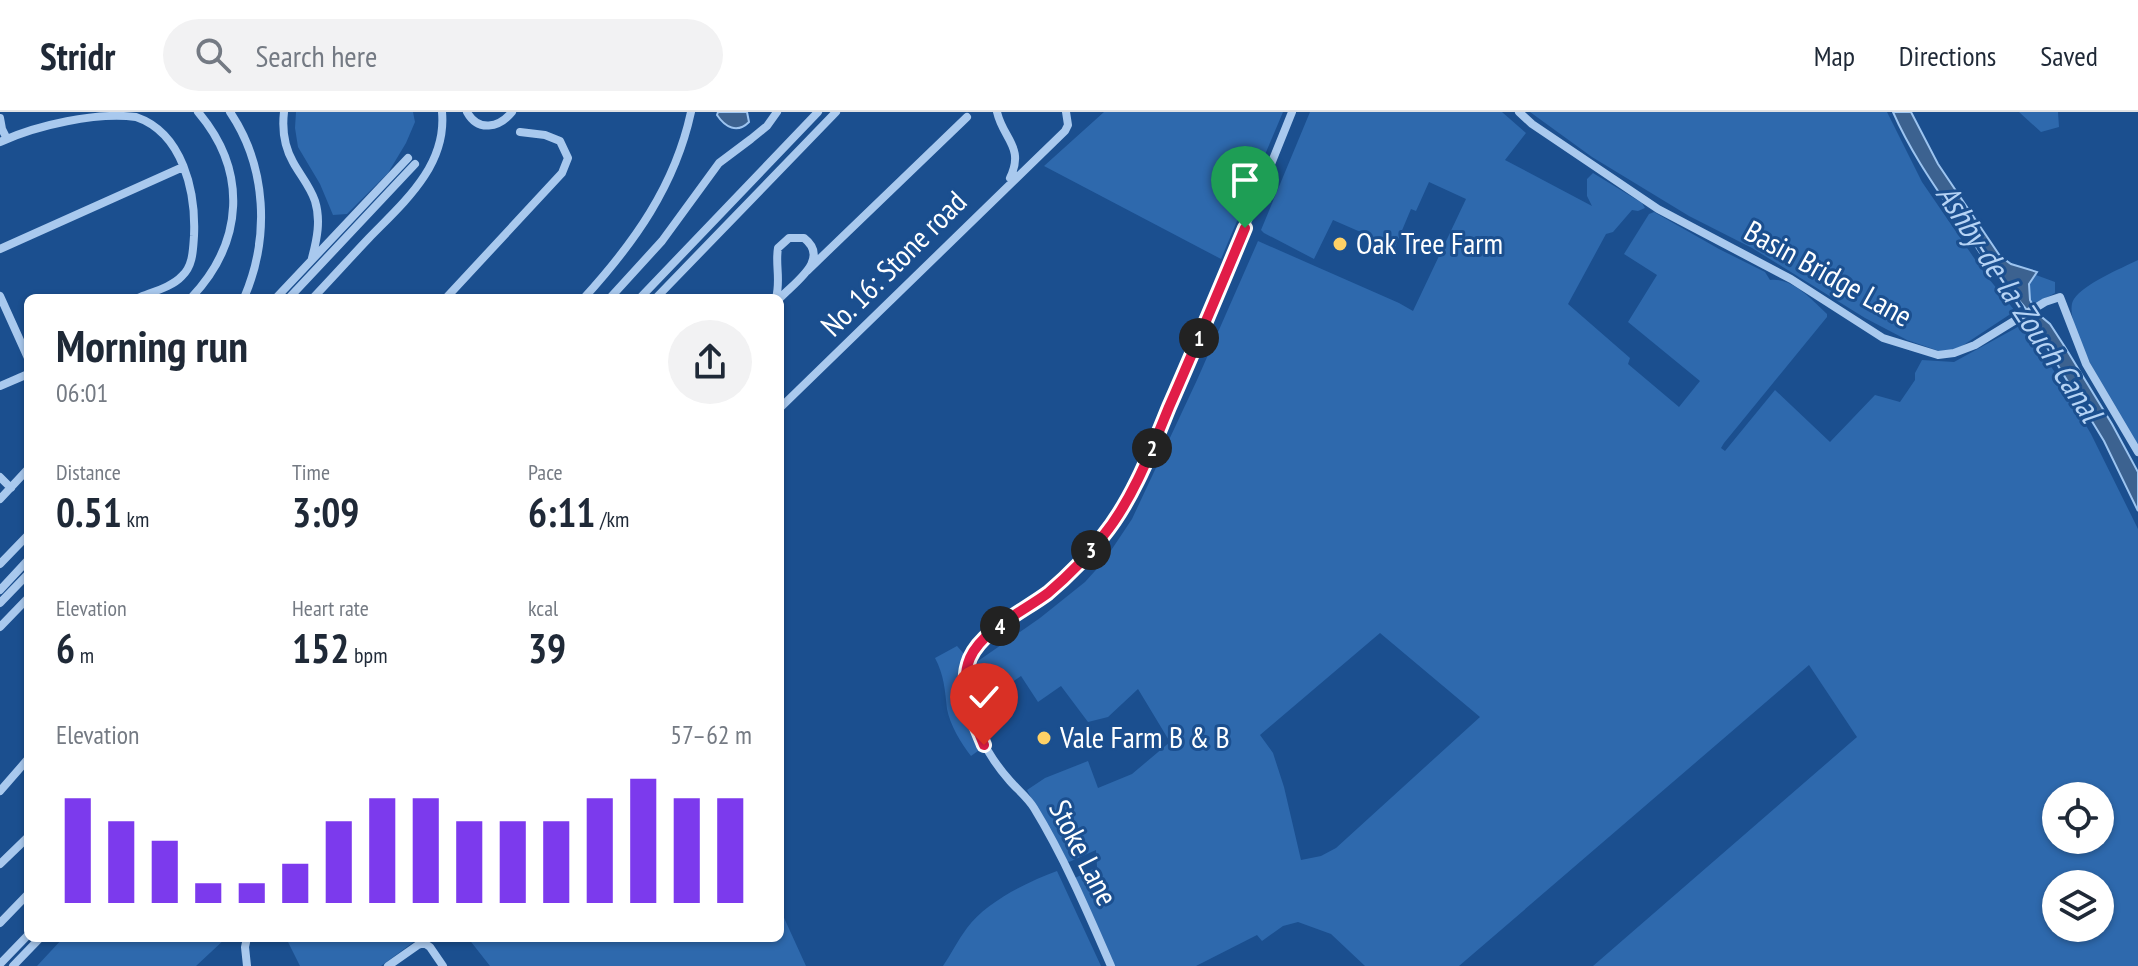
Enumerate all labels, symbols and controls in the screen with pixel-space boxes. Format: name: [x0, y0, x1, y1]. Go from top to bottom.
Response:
search box: [163, 19, 723, 91]
text: Stridr: [40, 31, 115, 80]
icon: search: [191, 33, 235, 77]
text: Search here: [255, 36, 377, 75]
text: Map: [1814, 37, 1855, 74]
text: Directions: [1899, 37, 1996, 74]
text: Saved: [2040, 37, 2098, 74]
pin: [1211, 146, 1279, 228]
icon: arrive: [1223, 158, 1267, 202]
water label: Ashby-de-la-Zouch Canal: [1927, 176, 2114, 431]
street label: No. 16: Stone road: [812, 182, 974, 344]
street label: Basin Bridge Lane: [1738, 211, 1919, 335]
place label: Oak Tree Farm: [1356, 223, 1503, 262]
marker: Oak Tree Farm: [1331, 235, 1349, 253]
text: Morning run: [56, 317, 248, 374]
pin: 1: [1179, 318, 1219, 358]
button: share: [668, 320, 752, 404]
text: 1: [1194, 324, 1204, 352]
text: 06:01: [56, 376, 108, 409]
pin: 2: [1132, 428, 1172, 468]
text: 2: [1147, 434, 1157, 462]
text: Distance: [56, 458, 121, 486]
text: Time: [292, 458, 330, 486]
text: Pace: [528, 458, 563, 486]
text: 0.51: [56, 486, 122, 538]
text: 3:09: [292, 486, 359, 538]
text: 6:11: [528, 486, 595, 538]
text: km: [122, 505, 149, 533]
text: /km: [595, 505, 629, 533]
pin: 3: [1071, 530, 1111, 570]
text: 3: [1086, 536, 1096, 564]
text: Elevation: [56, 594, 127, 622]
text: Heart rate: [292, 594, 369, 622]
text: kcal: [528, 594, 558, 622]
pin: 4: [980, 606, 1020, 646]
text: 4: [995, 612, 1005, 640]
text: 6: [56, 622, 75, 674]
text: 152: [292, 622, 349, 674]
text: 39: [528, 622, 566, 674]
text: m: [75, 641, 94, 669]
text: bpm: [349, 641, 387, 669]
pin: [950, 663, 1018, 745]
icon: check: [962, 675, 1006, 719]
place label: Vale Farm B & B: [1059, 717, 1230, 756]
text: Elevation: [56, 718, 139, 751]
text: 57–62 m: [670, 718, 752, 751]
marker: Vale Farm B & B: [1035, 729, 1053, 747]
map controls: [2042, 782, 2114, 942]
button: locate: [2042, 782, 2114, 854]
street label: Stoke Lane: [1041, 793, 1127, 912]
button: layers: [2042, 870, 2114, 942]

